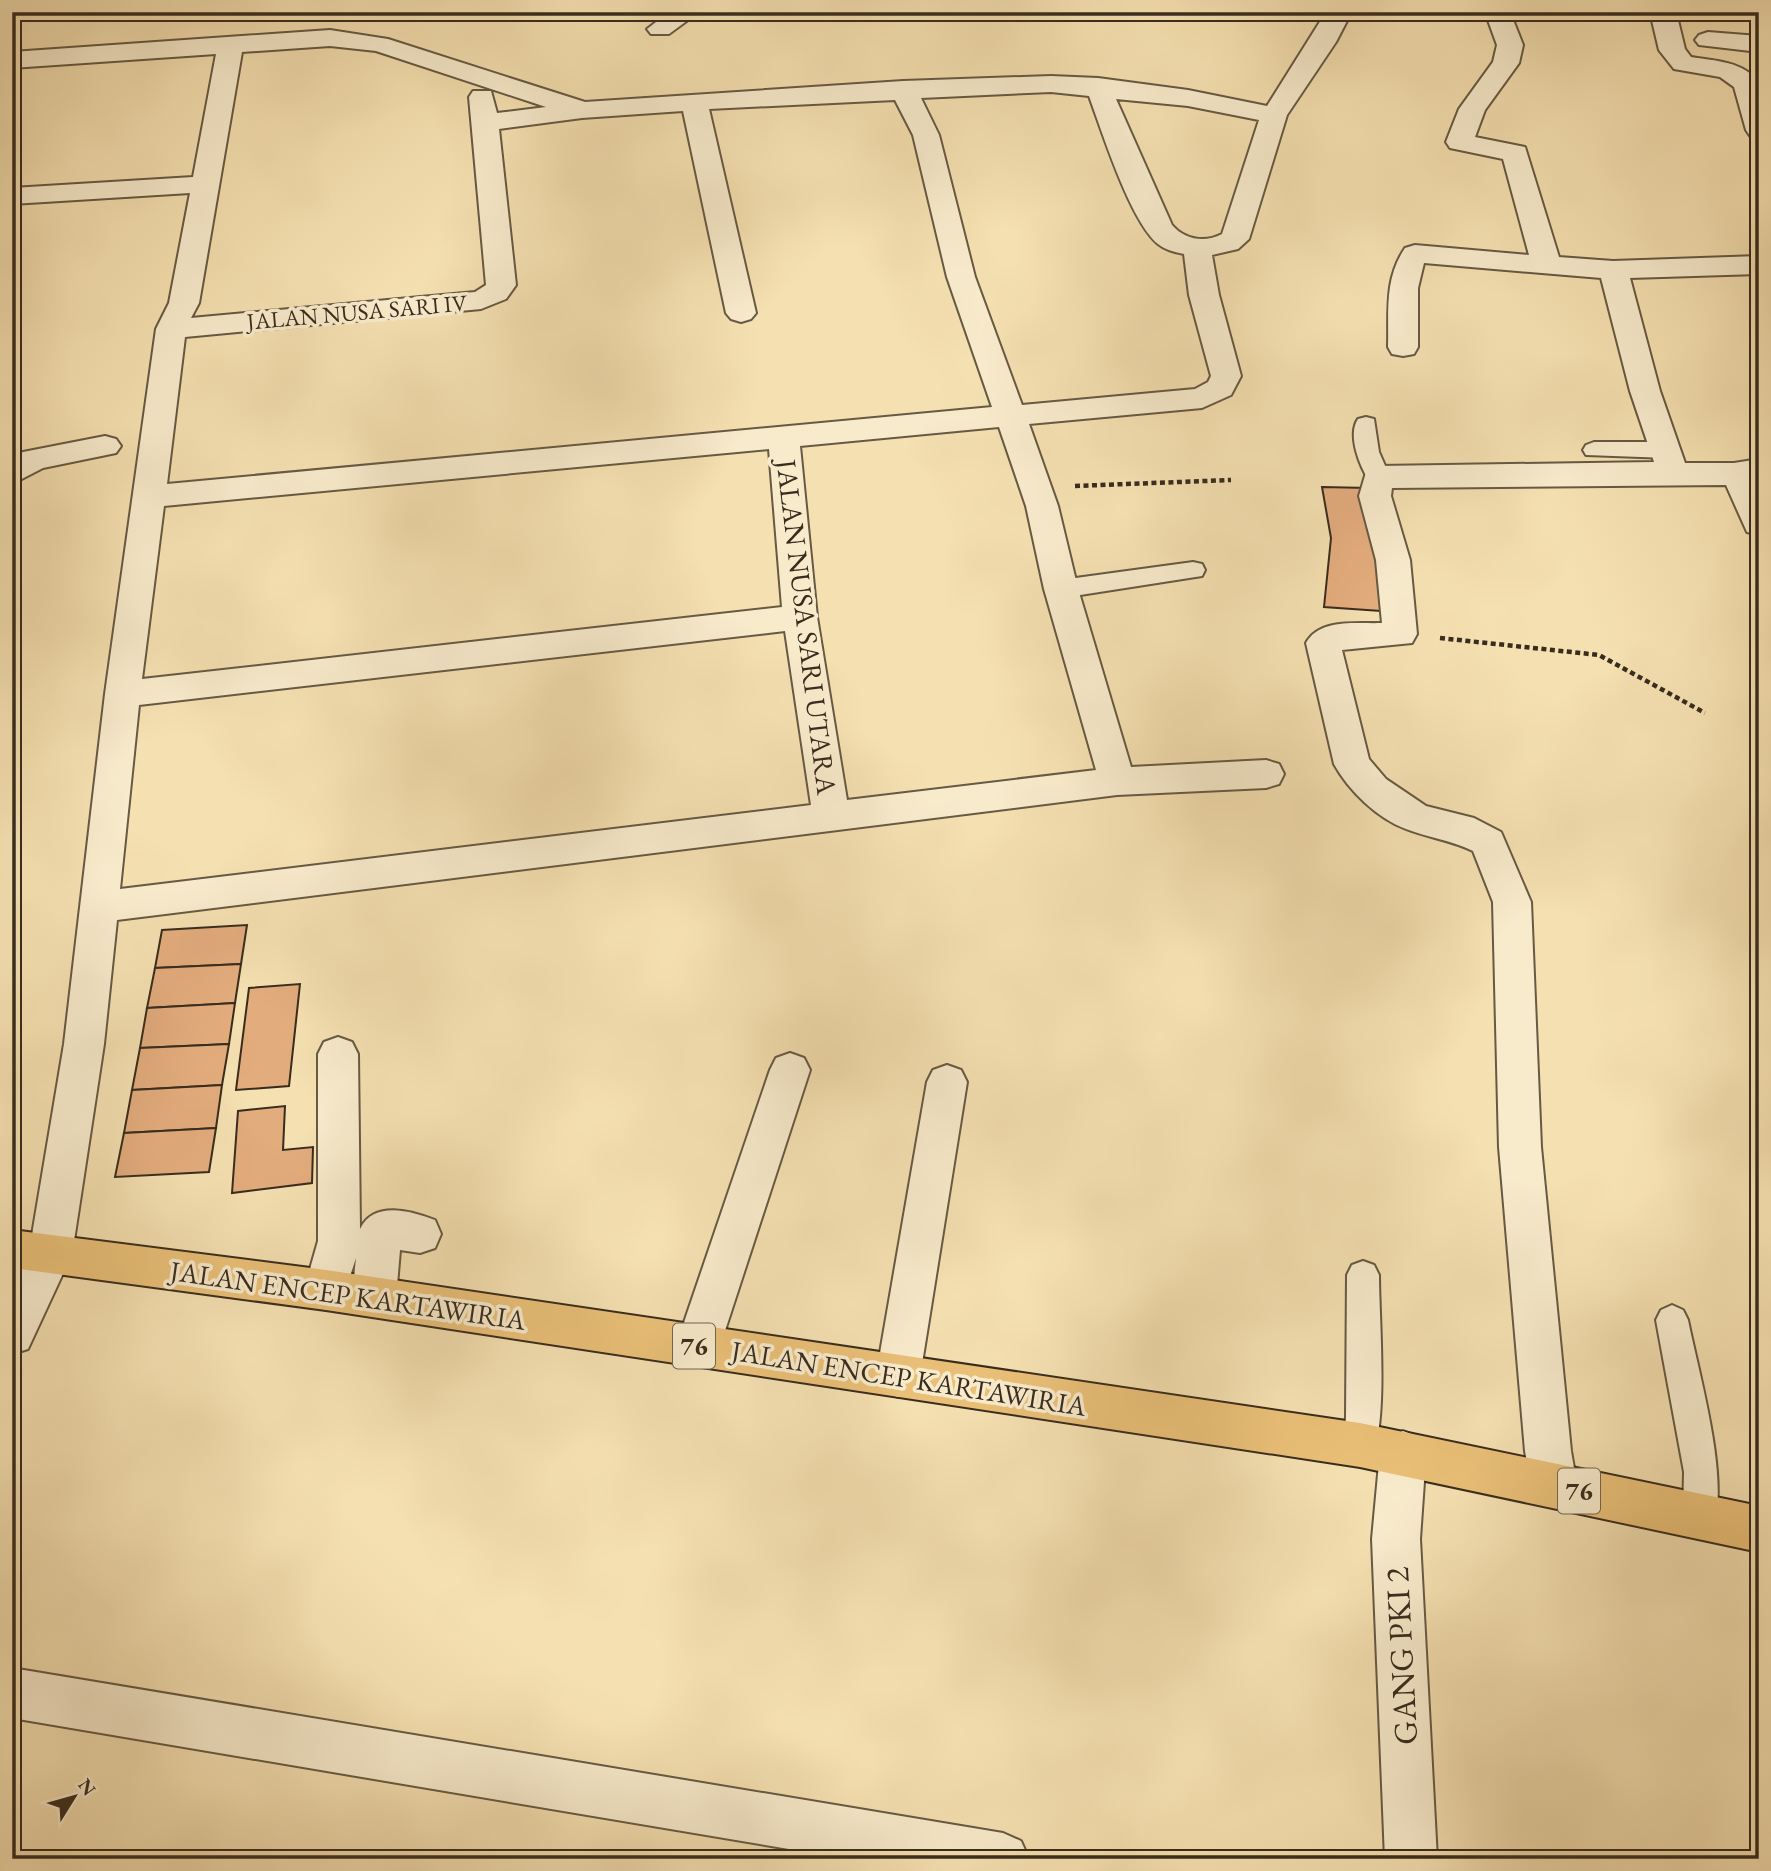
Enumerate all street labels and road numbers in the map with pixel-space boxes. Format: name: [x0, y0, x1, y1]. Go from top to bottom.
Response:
street label: JALAN NUSA SARI IV: [244, 287, 469, 337]
street label: JALAN NUSA SARI UTARA: [768, 455, 846, 797]
street label: JALAN ENCEP KARTAWIRIA: [166, 1252, 529, 1338]
road number: 76: [673, 1324, 715, 1368]
street label: JALAN ENCEP KARTAWIRIA: [727, 1332, 1090, 1424]
road number: 76: [1558, 1468, 1600, 1514]
street label: GANG PKI 2: [1375, 1566, 1427, 1746]

